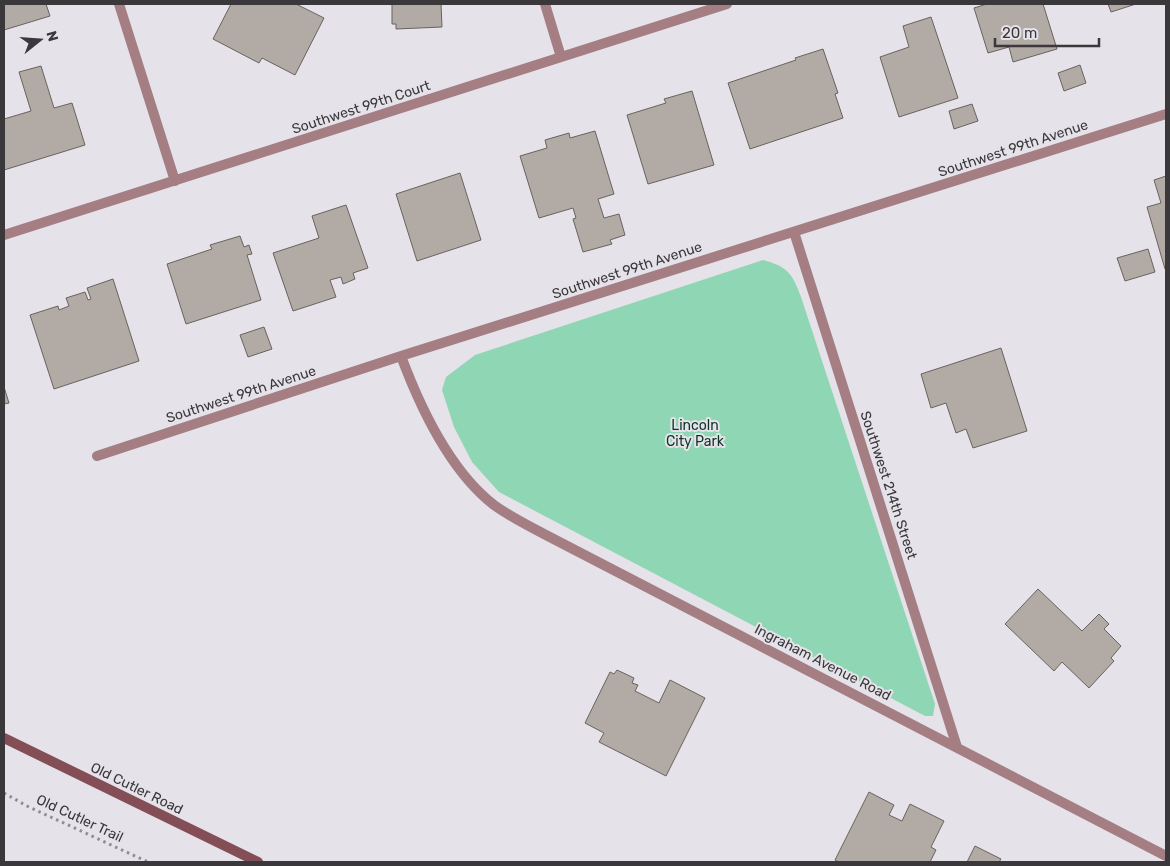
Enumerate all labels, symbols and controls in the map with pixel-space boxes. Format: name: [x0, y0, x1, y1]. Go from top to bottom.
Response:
north arrow: [15, 15, 65, 65]
scale bar: [995, 15, 1099, 47]
text: 20 m: [1002, 24, 1037, 42]
text: N: [42, 29, 62, 44]
street label: Southwest 99th Court: [290, 77, 433, 138]
street label: Southwest 99th Avenue: [936, 116, 1090, 181]
street label: Southwest 99th Avenue: [550, 238, 704, 303]
street label: Southwest 99th Avenue: [164, 362, 318, 427]
street label: Southwest 214th Street: [857, 409, 921, 562]
park label: Lincoln City Park: [666, 417, 725, 450]
street label: Ingraham Avenue Road: [752, 621, 894, 704]
street label: Old Cutler Road: [88, 759, 186, 818]
street label: Old Cutler Trail: [34, 791, 126, 846]

